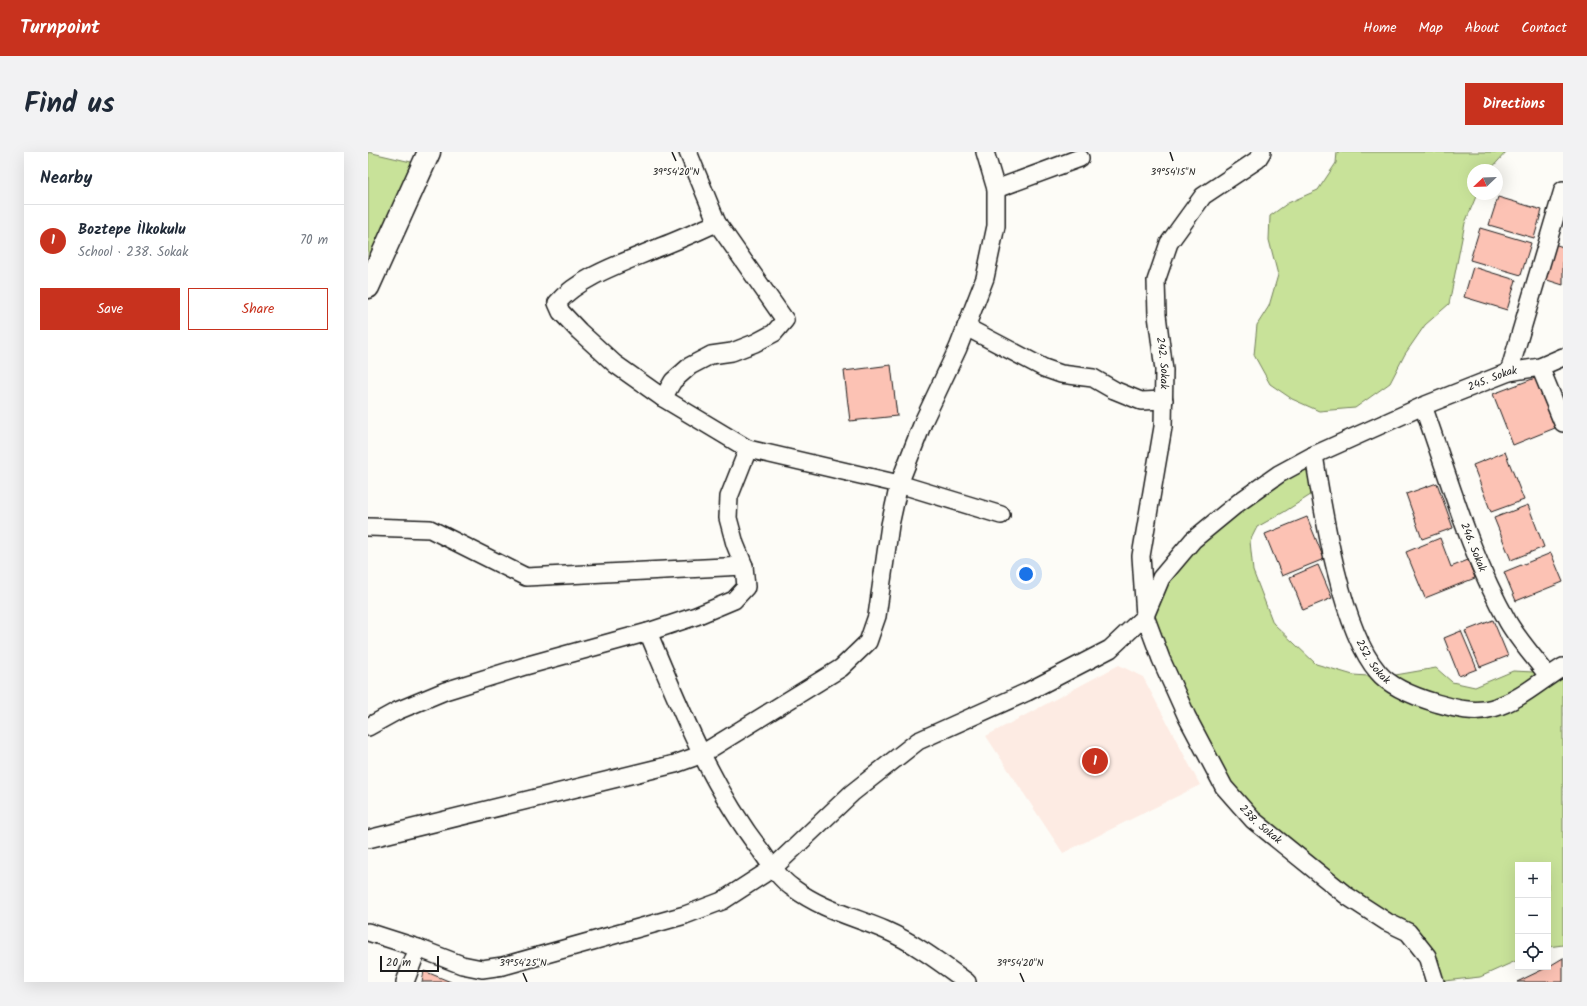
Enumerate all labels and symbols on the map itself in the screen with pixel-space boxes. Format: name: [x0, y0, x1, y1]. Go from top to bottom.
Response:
text: 39°54'20"N: [652, 164, 700, 180]
text: 39°54'15"N: [1151, 164, 1196, 180]
north arrow: [1467, 164, 1503, 200]
street label: 242. Sokak: [1151, 336, 1173, 390]
street label: 245. Sokak: [1465, 362, 1519, 396]
street label: 246. Sokak: [1455, 520, 1492, 576]
your location: [1016, 564, 1036, 584]
street label: 252. Sokak: [1351, 636, 1395, 690]
pin: 1: [1082, 746, 1108, 776]
street label: 238. Sokak: [1234, 801, 1286, 849]
scale bar: [380, 954, 439, 973]
text: 39°54'25"N: [499, 955, 547, 971]
text: 39°54'20"N: [996, 955, 1044, 971]

